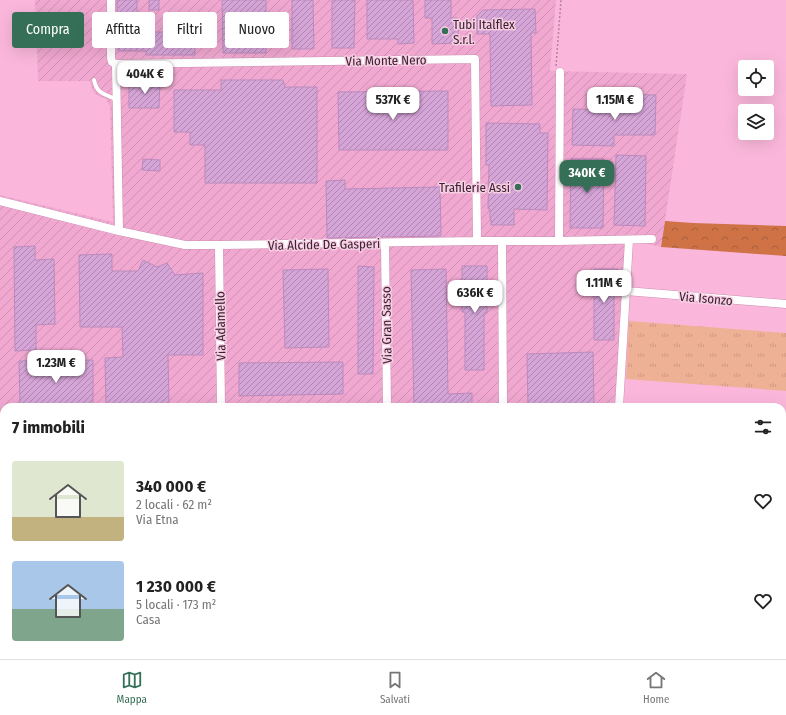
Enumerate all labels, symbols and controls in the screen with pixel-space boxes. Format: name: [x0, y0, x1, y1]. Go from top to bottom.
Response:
chip: Compra: [12, 12, 84, 48]
chip: Affitta: [92, 12, 155, 48]
chip: Filtri: [163, 12, 217, 48]
chip: Nuovo: [225, 12, 289, 48]
place label: Tubi Italflex S.r.l.: [453, 17, 515, 47]
marker: Tubi Italflex S.r.l.: [440, 26, 450, 36]
street label: Via Monte Nero: [345, 52, 427, 69]
map controls: [738, 60, 774, 140]
button: locate: [738, 60, 774, 96]
pin: 404K €: [112, 61, 178, 95]
text: 404K €: [126, 66, 164, 81]
pin: 537K €: [360, 87, 426, 121]
pin: 1.15M €: [578, 87, 652, 121]
text: 537K €: [375, 92, 411, 107]
text: 1.15M €: [596, 92, 634, 107]
button: layers: [738, 104, 774, 140]
pin: 340K €: [554, 160, 620, 194]
text: 340K €: [568, 165, 606, 180]
place label: Trafilerie Assi: [439, 180, 510, 195]
marker: Trafilerie Assi: [513, 182, 523, 192]
street label: Via Alcide De Gasperi: [268, 236, 380, 253]
pin: 1.11M €: [567, 270, 641, 304]
text: 1.11M €: [586, 275, 622, 290]
pin: 636K €: [442, 280, 508, 314]
text: 636K €: [457, 285, 493, 300]
street label: Via Gran Sasso: [378, 286, 395, 364]
street label: Via Isonzo: [678, 289, 734, 308]
street label: Via Adamello: [212, 291, 229, 361]
pin: 1.23M €: [19, 350, 93, 384]
text: 1.23M €: [36, 355, 76, 370]
icon: filters: [752, 416, 774, 438]
text: 7 immobili: [12, 417, 85, 438]
text: 340 000 €: [136, 476, 206, 497]
icon: home: [44, 477, 92, 525]
icon: heart: [752, 490, 774, 512]
text: 2 locali · 62 m²: [136, 497, 212, 512]
text: Via Etna: [136, 512, 179, 527]
text: 1 230 000 €: [136, 576, 216, 597]
icon: home: [44, 577, 92, 625]
icon: heart: [752, 590, 774, 612]
text: 5 locali · 173 m²: [136, 597, 216, 612]
text: Casa: [136, 612, 161, 627]
tab: Mappa: [117, 669, 147, 706]
tab: Salvati: [380, 669, 410, 706]
tab: Home: [643, 669, 669, 706]

